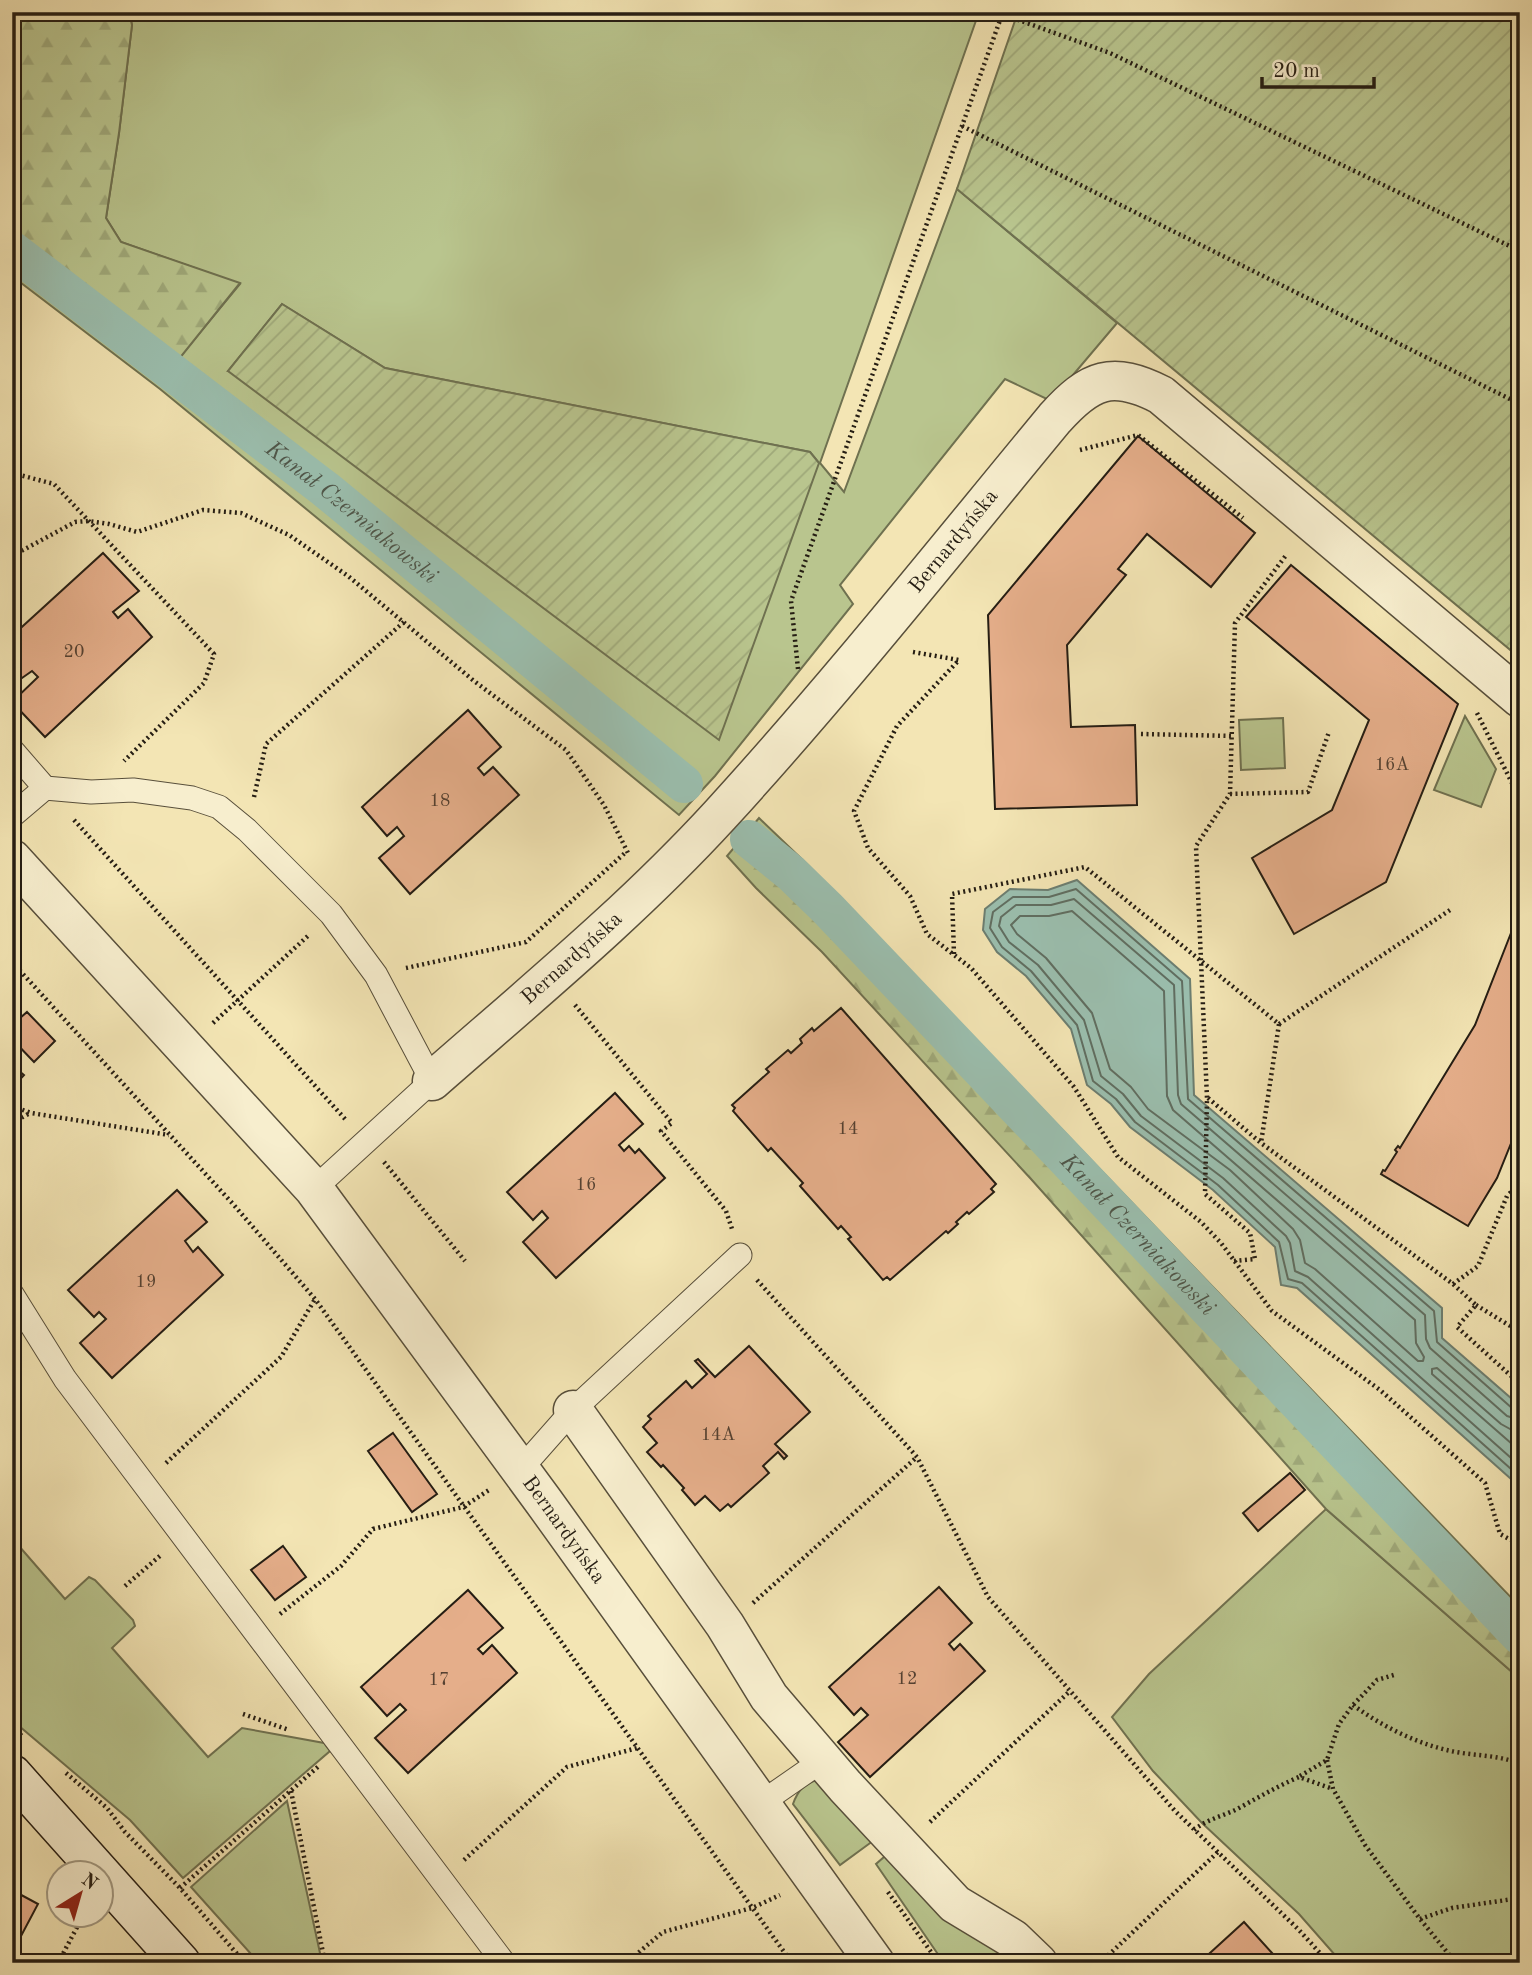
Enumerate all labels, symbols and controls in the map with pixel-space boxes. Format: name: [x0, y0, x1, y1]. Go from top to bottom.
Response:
scale bar: [1262, 46, 1374, 90]
text: 20 m: [1273, 61, 1320, 82]
water label: Kanał Czerniakowski: [260, 436, 442, 588]
street label: Bernardyńska: [905, 486, 1002, 597]
house number: 20: [64, 643, 84, 661]
house number: 16A: [1375, 756, 1410, 774]
house number: 18: [430, 792, 450, 810]
street label: Bernardyńska: [518, 908, 626, 1009]
house number: 14: [838, 1120, 858, 1138]
water label: Kanał Czerniakowski: [1055, 1149, 1220, 1320]
house number: 16: [576, 1176, 596, 1194]
house number: 19: [136, 1273, 156, 1291]
house number: 14A: [701, 1426, 736, 1444]
street label: Bernardyńska: [518, 1472, 610, 1588]
house number: 12: [897, 1670, 917, 1688]
house number: 17: [429, 1671, 449, 1689]
north arrow: [46, 1860, 116, 1930]
text: N: [77, 1870, 101, 1895]

